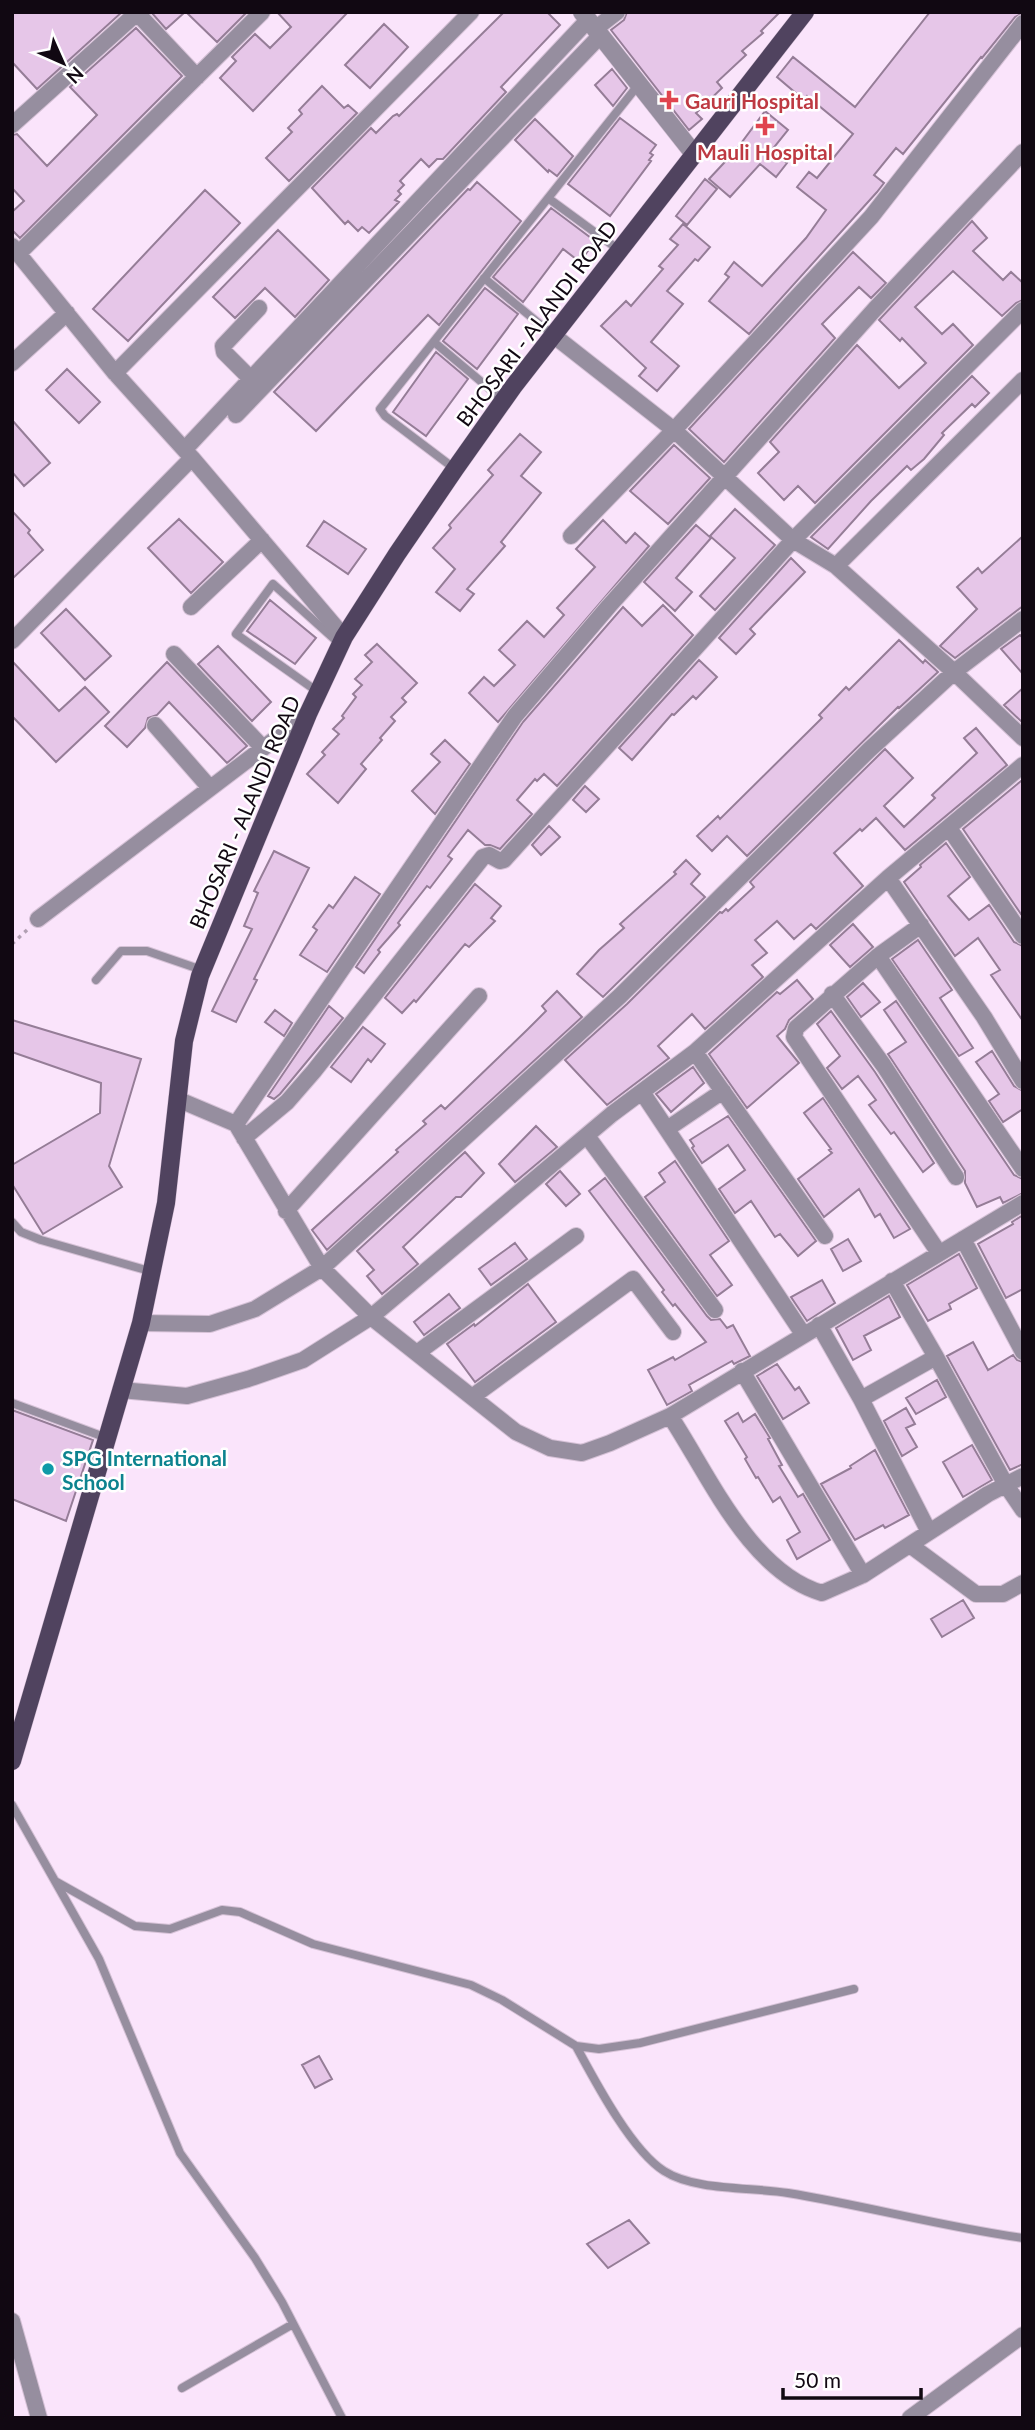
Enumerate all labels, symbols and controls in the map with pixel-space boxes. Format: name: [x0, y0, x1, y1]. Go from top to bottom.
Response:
north arrow: [28, 28, 98, 98]
text: N: [62, 62, 89, 89]
place label: Gauri Hospital: [685, 88, 819, 113]
marker: Gauri Hospital: [659, 90, 679, 110]
marker: Mauli Hospital: [755, 116, 775, 136]
place label: Mauli Hospital: [697, 139, 833, 164]
street label: BHOSARI - ALANDI ROAD: [451, 215, 621, 431]
street label: BHOSARI - ALANDI ROAD: [184, 692, 304, 932]
place label: SPG International School: [62, 1445, 227, 1494]
marker: SPG International School: [40, 1461, 56, 1477]
scale bar: [783, 2356, 921, 2400]
text: 50 m: [794, 2367, 841, 2392]

